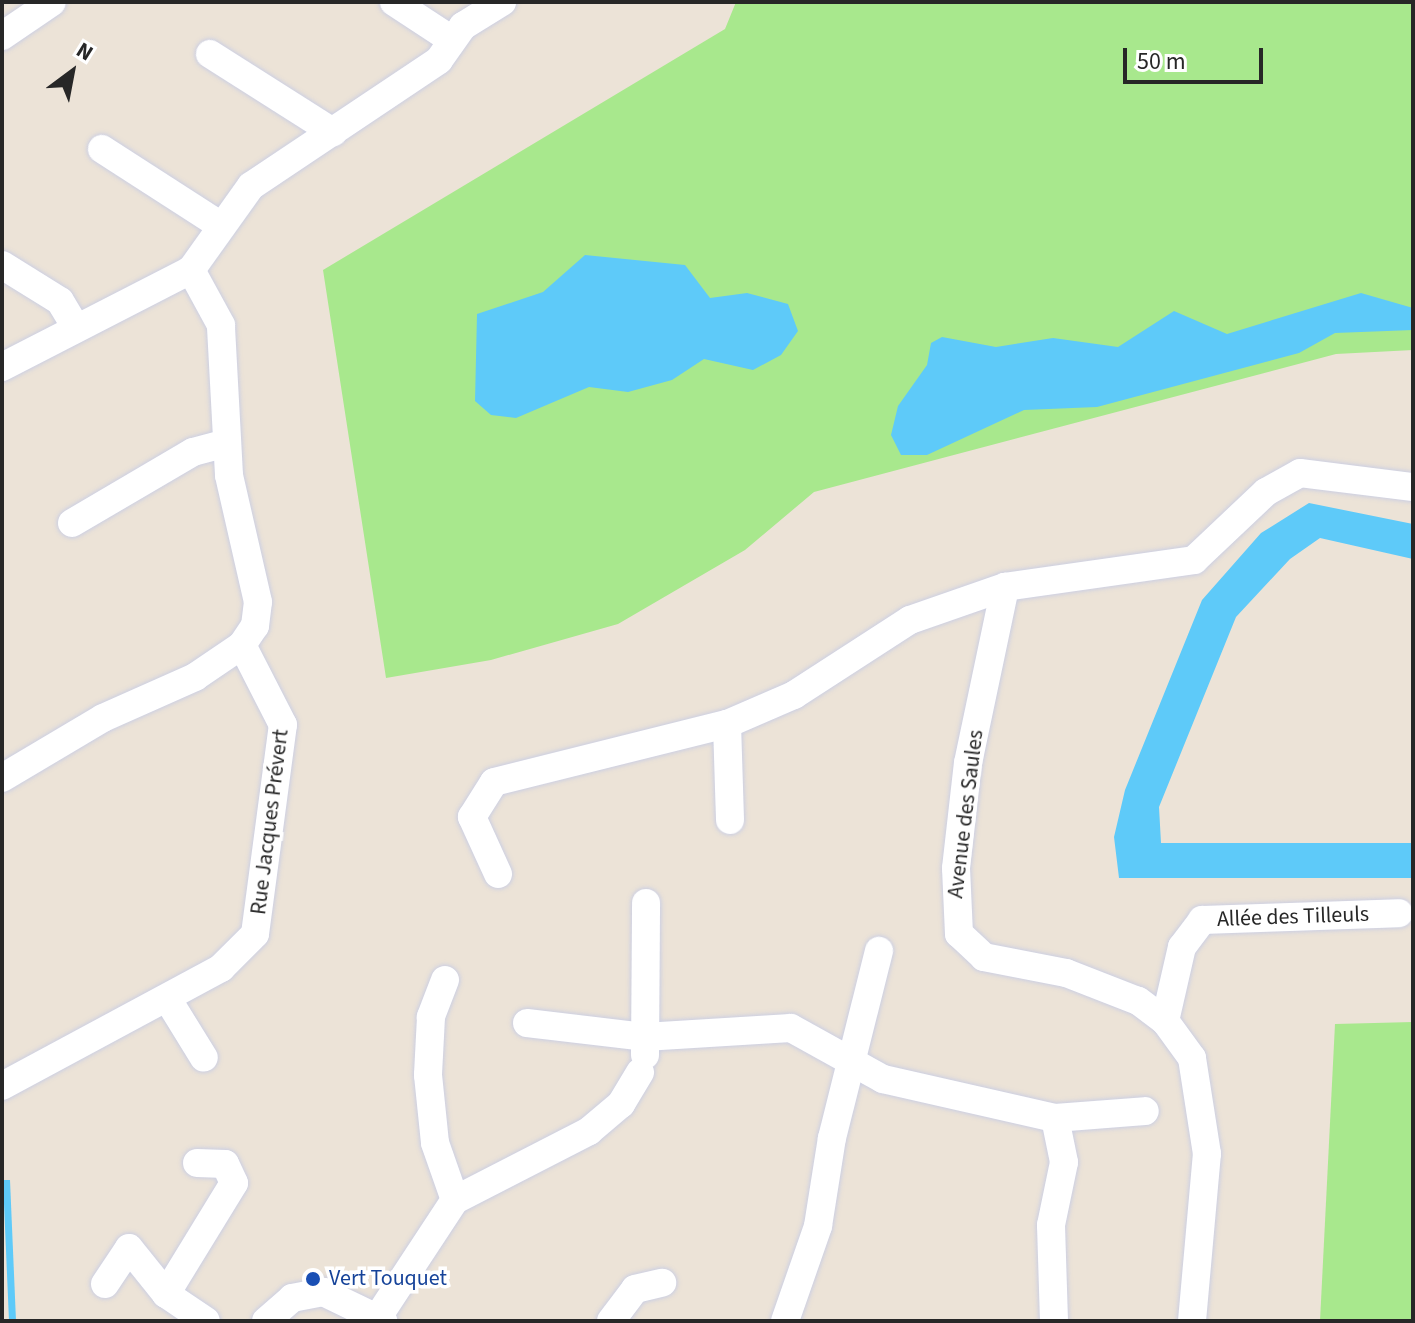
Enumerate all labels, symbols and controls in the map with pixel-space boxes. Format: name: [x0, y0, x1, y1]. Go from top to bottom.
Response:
north arrow: [32, 32, 112, 112]
scale bar: [1127, 32, 1267, 82]
text: N: [70, 34, 99, 69]
text: 50 m: [1137, 44, 1186, 79]
street label: Rue Jacques Prévert: [246, 728, 294, 916]
street label: Avenue des Saules: [943, 728, 989, 900]
street label: Allée des Tilleuls: [1216, 901, 1370, 933]
place label: Vert Touquet: [329, 1266, 447, 1292]
marker: Vert Touquet: [304, 1270, 322, 1288]

